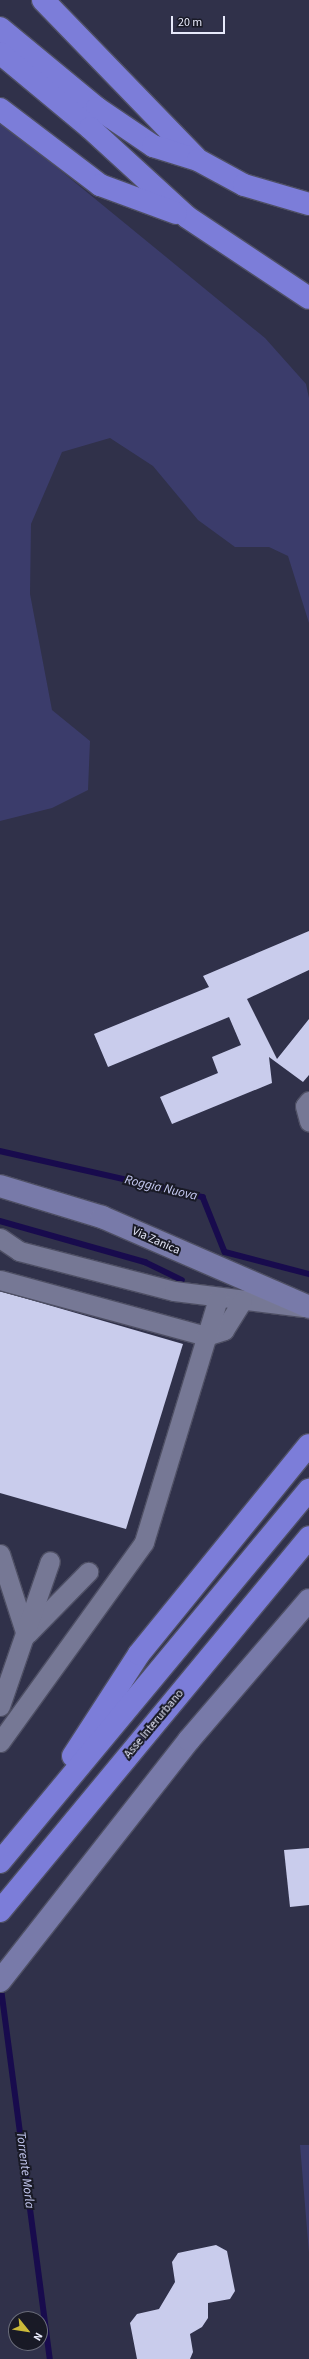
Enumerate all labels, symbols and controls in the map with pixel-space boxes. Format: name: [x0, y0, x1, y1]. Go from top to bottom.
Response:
scale bar: [173, 8, 227, 34]
text: 20 m: [178, 14, 202, 31]
water label: Roggia Nuova: [123, 1172, 199, 1204]
street label: Via Zanica: [130, 1224, 182, 1258]
street label: Asse Interurbano: [121, 1687, 187, 1761]
water label: Torrente Morla: [13, 2131, 37, 2209]
north arrow: [8, 2311, 48, 2351]
text: N: [30, 2330, 46, 2344]

